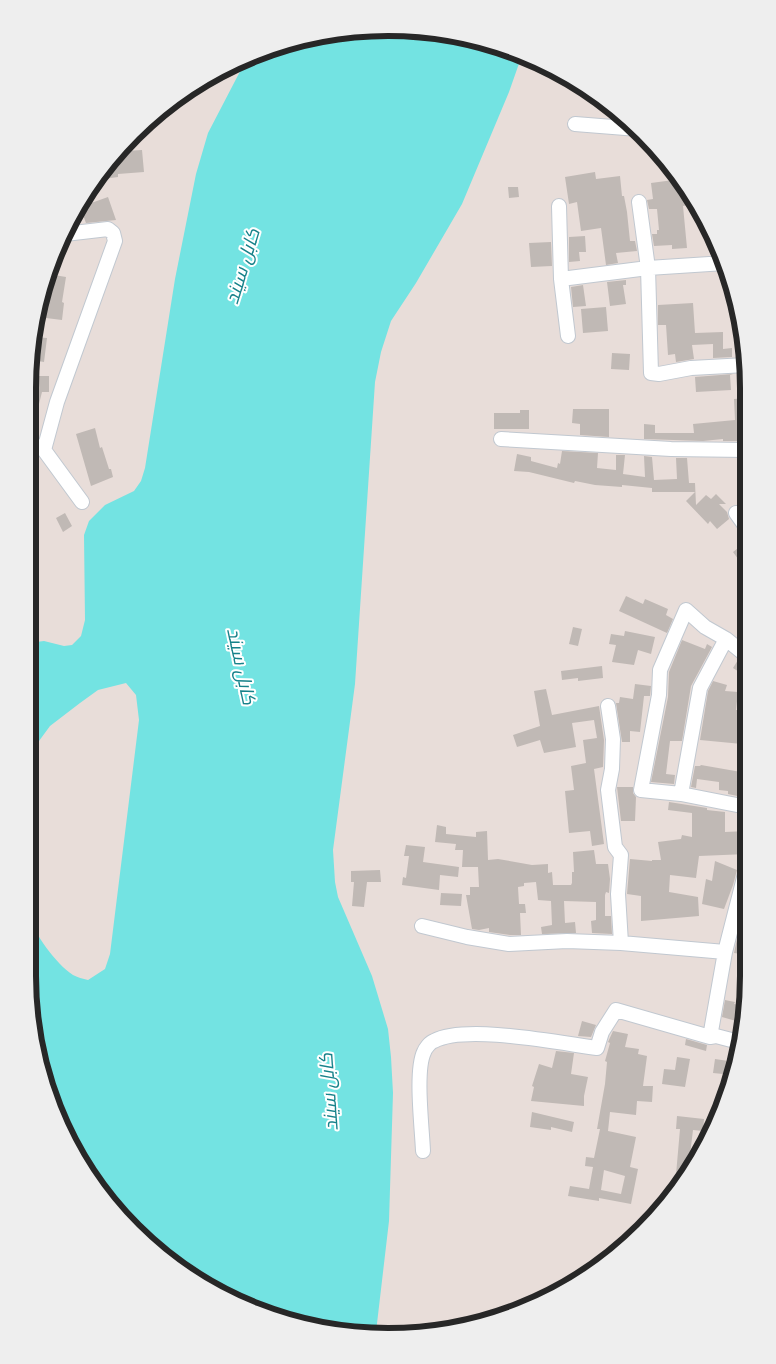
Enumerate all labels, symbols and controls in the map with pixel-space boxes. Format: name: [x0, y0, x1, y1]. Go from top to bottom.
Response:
water label: کابل سيند: [218, 225, 266, 307]
water label: کابل سيند: [221, 625, 263, 707]
water label: کابل سيند: [312, 1052, 344, 1132]

